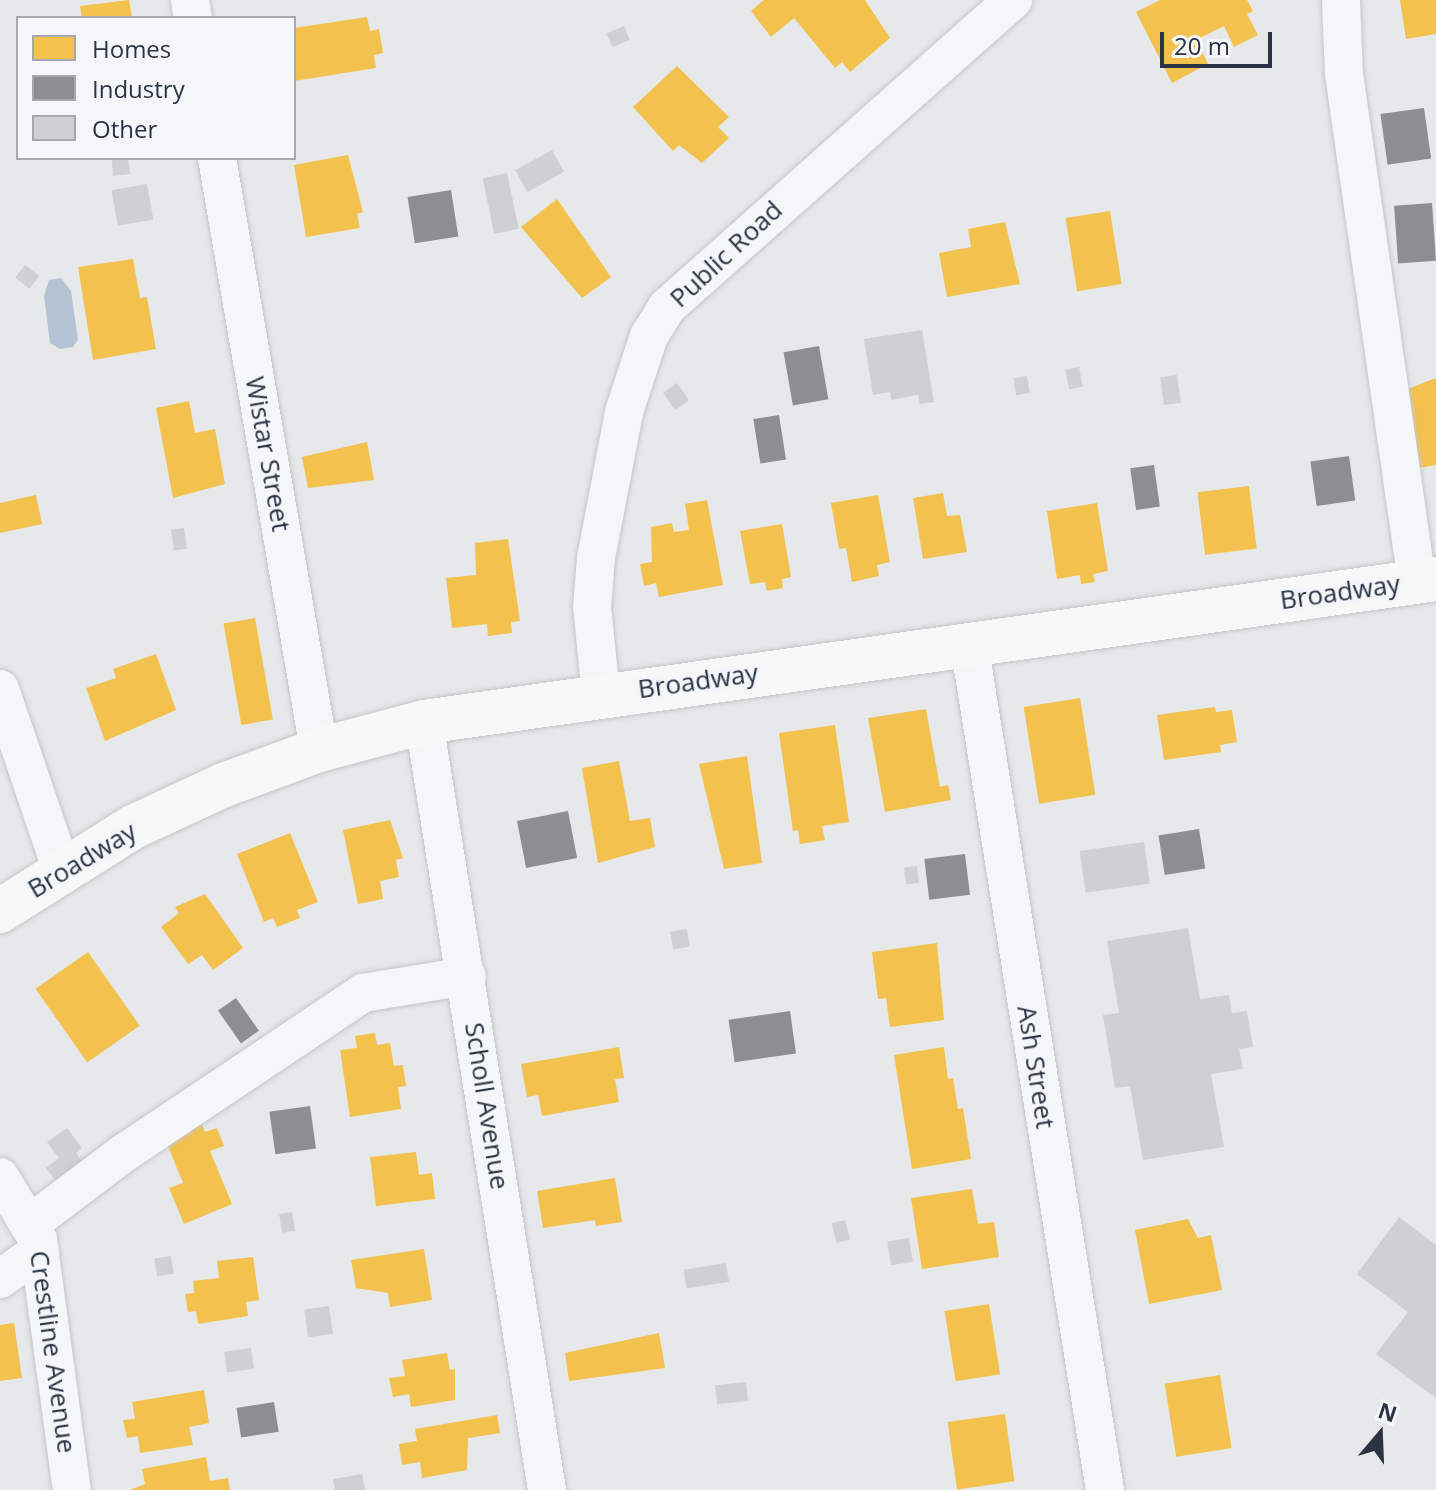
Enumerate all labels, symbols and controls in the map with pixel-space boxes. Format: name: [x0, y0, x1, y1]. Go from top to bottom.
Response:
legend: [16, 16, 296, 160]
scale bar: [1164, 16, 1276, 66]
text: 20 m: [1174, 29, 1230, 62]
text: Homes: [92, 32, 171, 65]
text: Industry: [92, 72, 185, 105]
text: Other: [92, 112, 157, 145]
street label: Public Road: [663, 194, 789, 314]
street label: Wistar Street: [239, 374, 297, 534]
street label: Broadway: [1278, 568, 1402, 616]
street label: Broadway: [636, 657, 760, 705]
street label: Broadway: [22, 815, 142, 905]
street label: Ash Street: [1011, 1003, 1061, 1131]
street label: Scholl Avenue: [458, 1020, 516, 1192]
street label: Crestline Avenue: [23, 1249, 83, 1455]
north arrow: [1340, 1394, 1420, 1474]
text: N: [1374, 1394, 1401, 1428]

